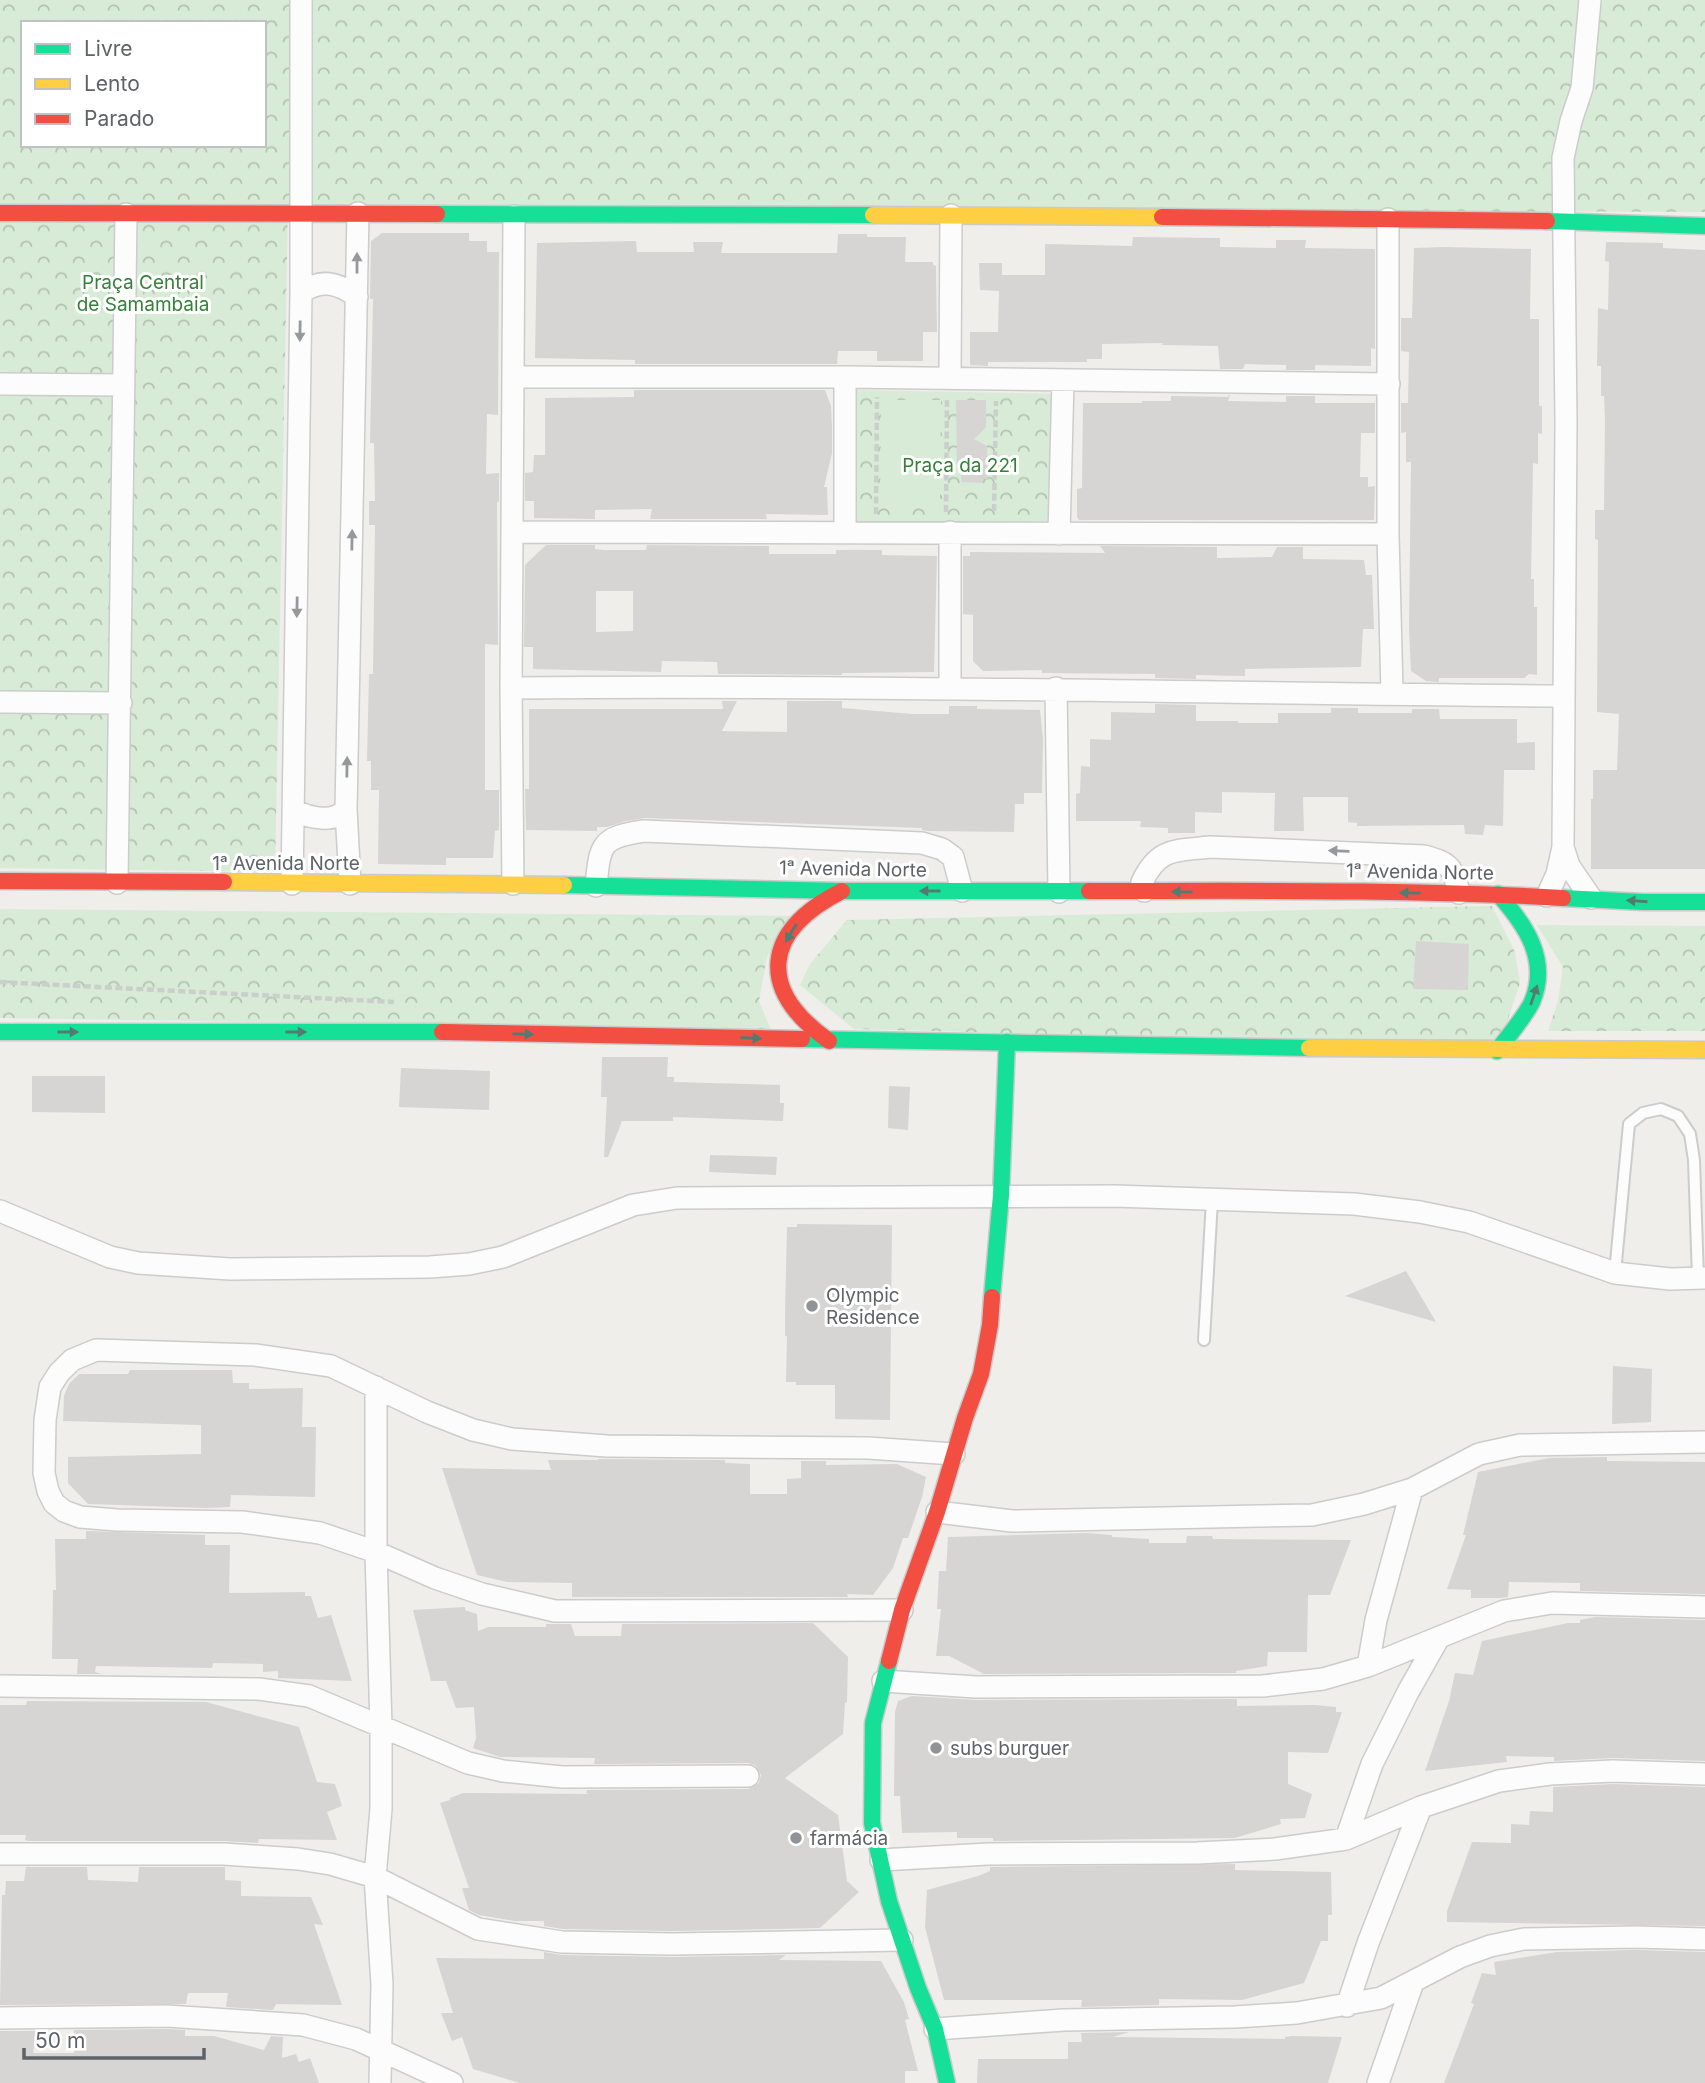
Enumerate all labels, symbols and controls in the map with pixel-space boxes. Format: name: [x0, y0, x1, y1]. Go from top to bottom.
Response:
legend: [21, 21, 266, 147]
text: Livre: [84, 36, 133, 61]
text: Lento: [84, 71, 140, 96]
text: Parado: [84, 106, 154, 131]
one-way arrow: [351, 252, 363, 274]
park label: Praça Central de Samambaia: [77, 271, 209, 316]
one-way arrow: [294, 320, 306, 342]
park label: Praça da 221: [902, 454, 1018, 477]
one-way arrow: [346, 528, 358, 550]
one-way arrow: [291, 596, 303, 618]
one-way arrow: [341, 756, 353, 778]
one-way arrow: [1328, 845, 1350, 857]
street label: 1ᵃ Avenida Norte: [212, 852, 360, 875]
street label: 1ᵃ Avenida Norte: [779, 856, 927, 882]
street label: 1ᵃ Avenida Norte: [1346, 859, 1494, 885]
one-way arrow: [919, 885, 941, 897]
one-way arrow: [1171, 886, 1193, 898]
one-way arrow: [1398, 887, 1420, 898]
one-way arrow: [1626, 895, 1648, 906]
one-way arrow: [784, 924, 797, 943]
one-way arrow: [1529, 984, 1540, 1005]
one-way arrow: [57, 1026, 79, 1038]
one-way arrow: [285, 1026, 307, 1038]
one-way arrow: [512, 1028, 534, 1040]
one-way arrow: [740, 1033, 762, 1044]
place label: Olympic Residence: [826, 1284, 920, 1329]
marker: Olympic Residence: [804, 1298, 820, 1314]
place label: subs burguer: [950, 1737, 1069, 1760]
marker: subs burguer: [928, 1740, 944, 1756]
place label: farmácia: [810, 1827, 888, 1850]
marker: farmácia: [788, 1830, 804, 1846]
scale bar: [24, 2016, 205, 2060]
text: 50 m: [35, 2028, 85, 2053]

